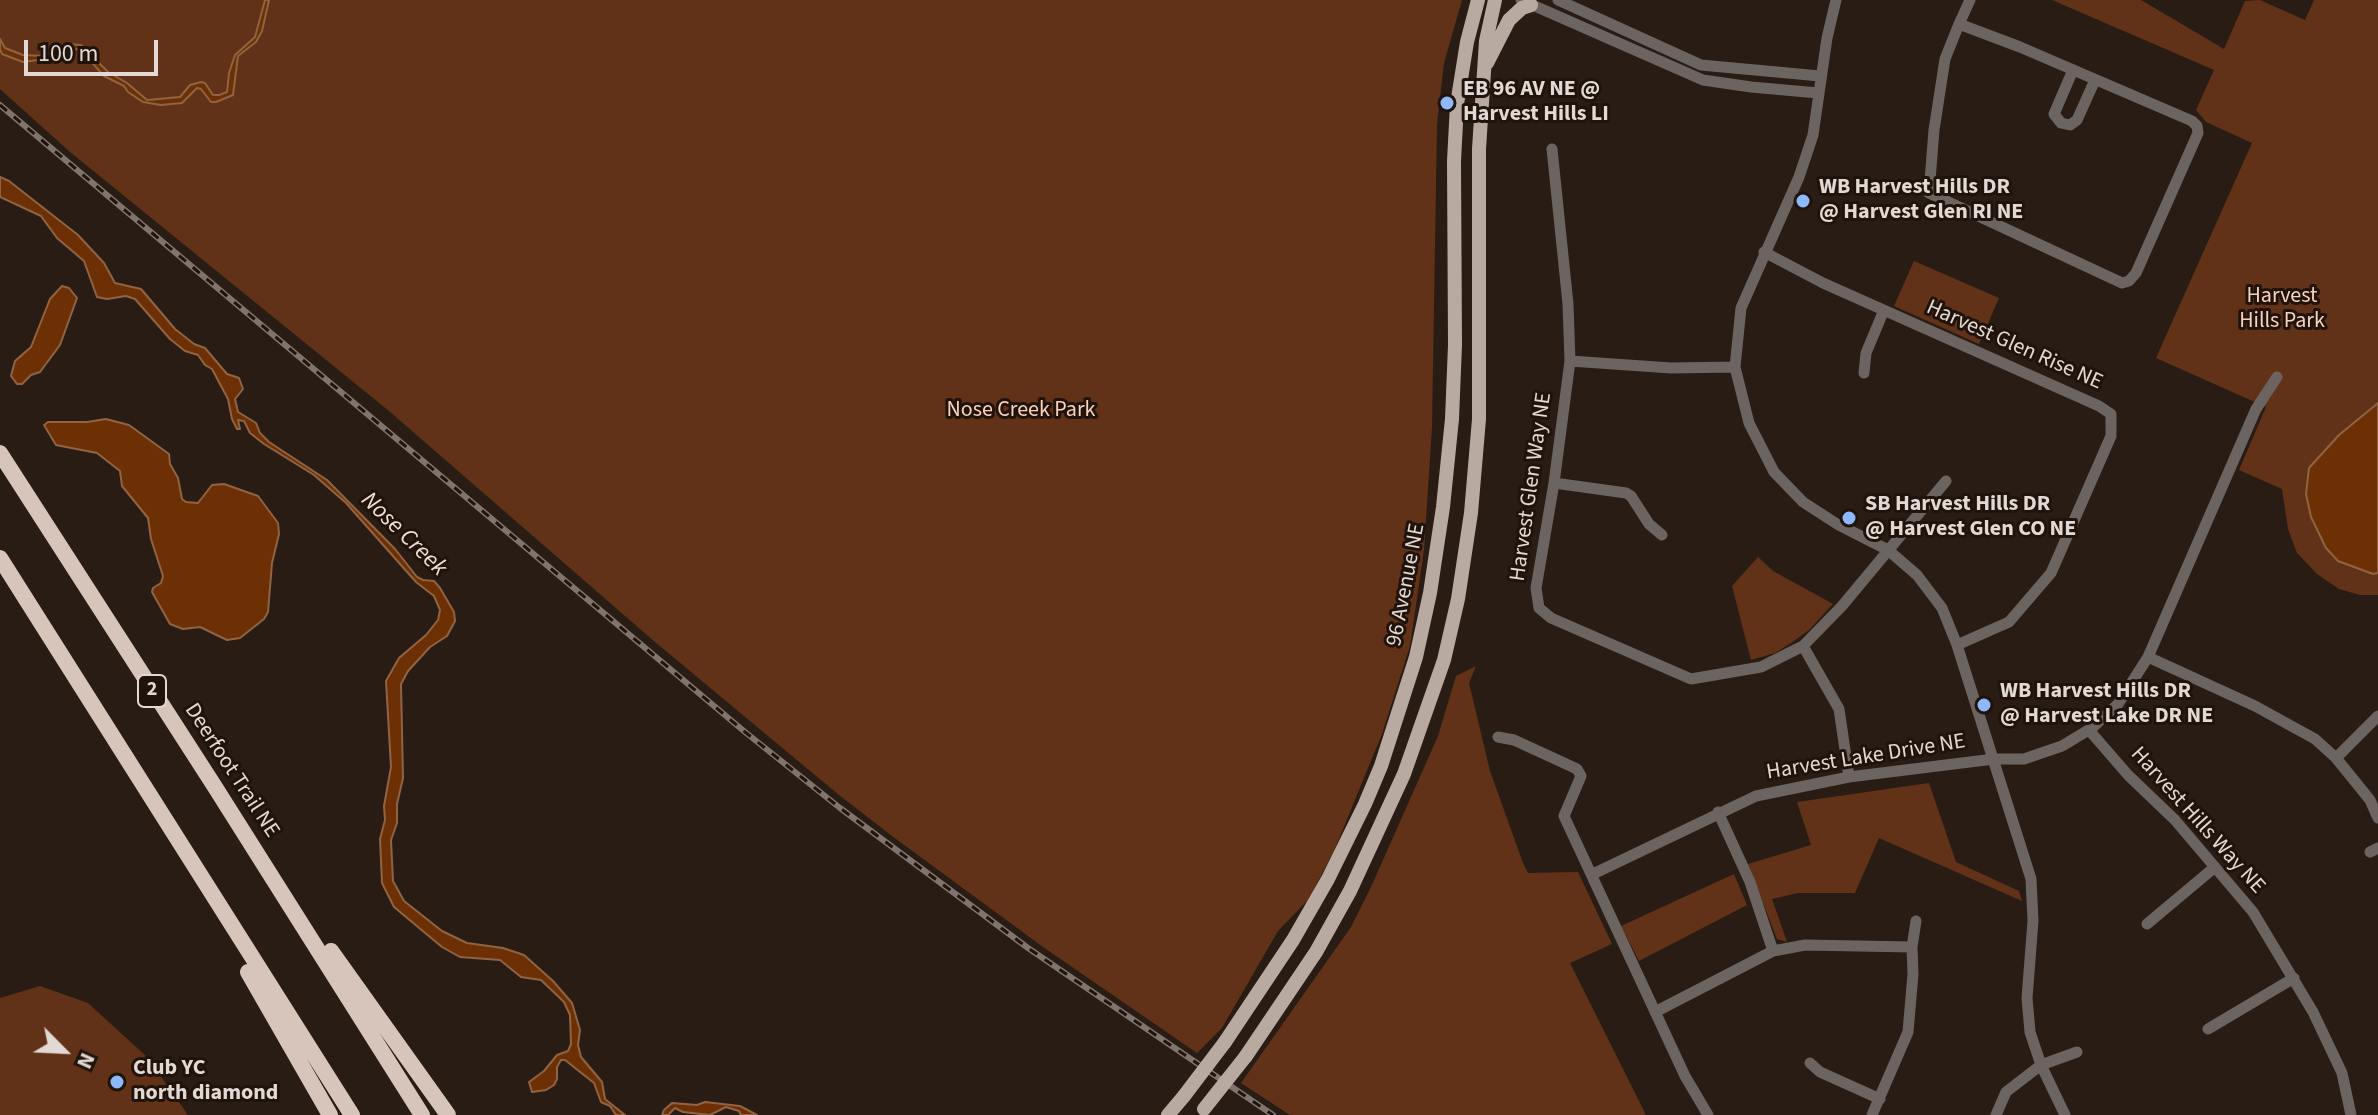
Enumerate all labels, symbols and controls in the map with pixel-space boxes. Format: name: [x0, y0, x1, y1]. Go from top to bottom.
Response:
scale bar: [28, 24, 162, 74]
text: 100 m: [38, 36, 98, 71]
place label: EB 96 AV NE @ Harvest Hills LI: [1463, 77, 1609, 128]
marker: EB 96 AV NE @ Harvest Hills LI: [1438, 94, 1456, 112]
place label: WB Harvest Hills DR @ Harvest Glen RI NE: [1819, 175, 2023, 226]
marker: WB Harvest Hills DR @ Harvest Glen RI NE: [1794, 192, 1812, 210]
park label: Harvest Hills Park: [2239, 284, 2325, 336]
street label: Harvest Glen Rise NE: [1922, 295, 2106, 397]
street label: Harvest Glen Way NE: [1506, 391, 1558, 583]
park label: Nose Creek Park: [947, 398, 1095, 424]
water label: Nose Creek: [354, 487, 452, 583]
place label: SB Harvest Hills DR @ Harvest Glen CO NE: [1865, 492, 2076, 544]
marker: SB Harvest Hills DR @ Harvest Glen CO NE: [1840, 509, 1858, 527]
street label: 96 Avenue NE: [1382, 521, 1432, 649]
road number: 2: [138, 675, 166, 707]
place label: WB Harvest Hills DR @ Harvest Lake DR NE: [2000, 679, 2213, 730]
marker: WB Harvest Hills DR @ Harvest Lake DR NE: [1975, 696, 1993, 714]
street label: Deerfoot Trail NE: [178, 699, 284, 843]
street label: Harvest Lake Drive NE: [1765, 729, 1967, 787]
street label: Harvest Hills Way NE: [2124, 742, 2270, 900]
north arrow: [24, 1011, 104, 1091]
text: N: [68, 1048, 104, 1074]
place label: Club YC north diamond: [133, 1056, 278, 1108]
marker: Club YC north diamond: [108, 1073, 126, 1091]

